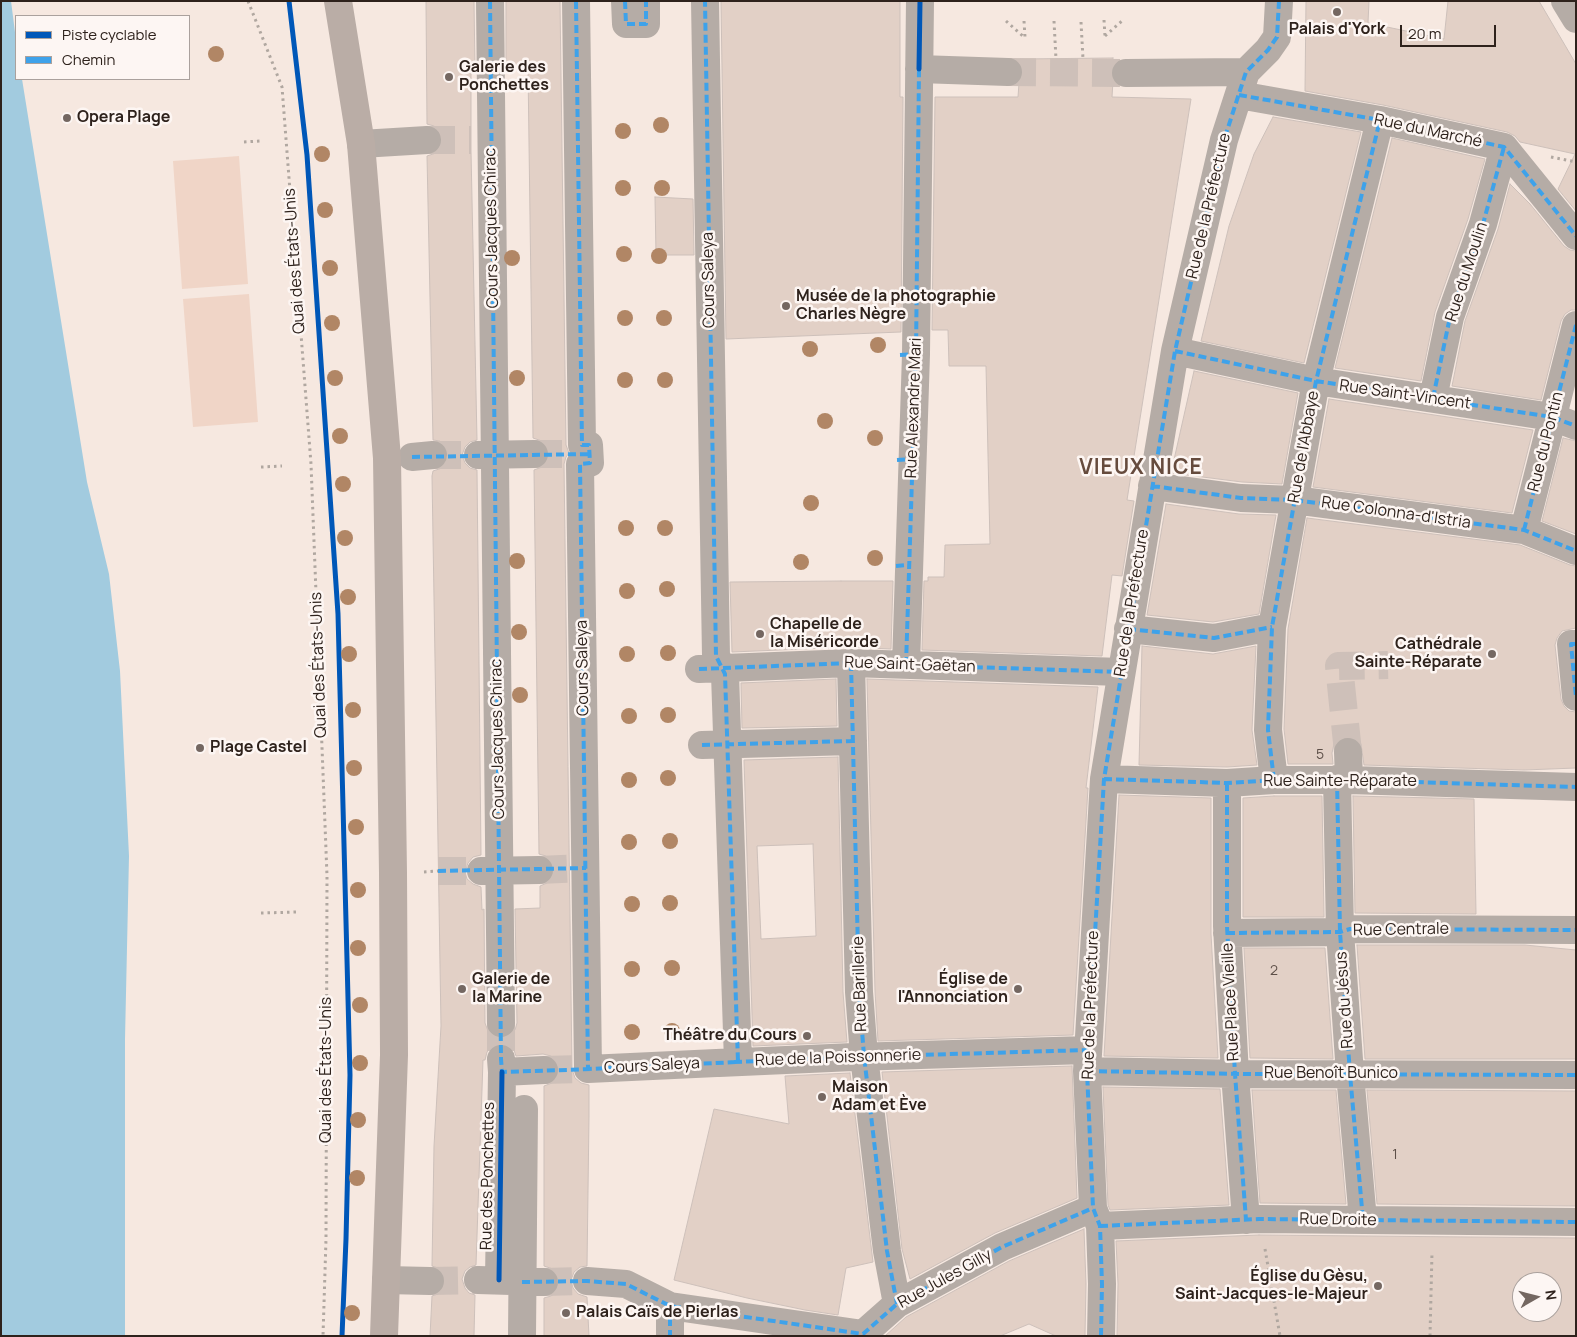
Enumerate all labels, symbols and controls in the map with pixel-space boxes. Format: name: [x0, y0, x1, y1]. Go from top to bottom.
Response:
marker: Palais d'York: [1331, 6, 1343, 18]
legend: [15, 15, 190, 80]
scale bar: [1402, 15, 1498, 47]
place label: Palais d'York: [1289, 20, 1385, 40]
text: 20 m: [1408, 23, 1441, 44]
text: Piste cyclable: [62, 24, 157, 45]
text: Chemin: [62, 49, 115, 70]
place label: Galerie des Ponchettes: [459, 58, 549, 96]
marker: Galerie des Ponchettes: [443, 71, 455, 83]
place label: Opera Plage: [77, 108, 170, 128]
street label: Rue du Marché: [1372, 110, 1484, 152]
marker: Opera Plage: [61, 112, 73, 124]
street label: Rue de la Préfecture: [1183, 131, 1235, 281]
street label: Cours Jacques Chirac: [481, 148, 503, 308]
street label: Quai des États-Unis: [280, 187, 310, 335]
street label: Rue du Moulin: [1442, 220, 1492, 324]
street label: Cours Saleya: [699, 232, 719, 328]
place label: Musée de la photographie Charles Nègre: [796, 287, 996, 325]
marker: Musée de la photographie Charles Nègre: [780, 300, 792, 312]
street label: Rue Alexandre Mari: [902, 337, 926, 479]
street label: Rue Saint-Vincent: [1338, 376, 1472, 414]
street label: Rue de l'Abbaye: [1285, 389, 1323, 505]
street label: Rue du Pontin: [1524, 390, 1568, 494]
district label: VIEUX NICE: [1078, 455, 1204, 481]
street label: Rue Colonna-d'Istria: [1320, 493, 1472, 533]
street label: Rue de la Préfecture: [1111, 528, 1153, 678]
street label: Quai des États-Unis: [307, 592, 331, 738]
place label: Chapelle de la Miséricorde: [770, 615, 879, 653]
street label: Cours Saleya: [573, 620, 593, 716]
marker: Chapelle de la Miséricorde: [754, 628, 766, 640]
place label: Cathédrale Sainte-Réparate: [1354, 635, 1482, 673]
marker: Cathédrale Sainte-Réparate: [1486, 648, 1498, 660]
street label: Rue Saint-Gaëtan: [844, 653, 976, 677]
street label: Cours Jacques Chirac: [487, 659, 509, 819]
place label: Plage Castel: [210, 738, 307, 758]
marker: Plage Castel: [194, 742, 206, 754]
house number: 5: [1316, 747, 1324, 763]
street label: Rue Sainte-Réparate: [1263, 772, 1417, 792]
street label: Rue Centrale: [1353, 920, 1449, 940]
street label: Rue de la Préfecture: [1079, 930, 1103, 1080]
street label: Rue Barillerie: [849, 936, 871, 1032]
street label: Rue Place Vieille: [1218, 942, 1244, 1062]
street label: Rue du Jésus: [1332, 951, 1358, 1049]
house number: 2: [1270, 963, 1278, 979]
place label: Galerie de la Marine: [472, 970, 550, 1008]
place label: Église de l'Annonciation: [898, 970, 1008, 1008]
marker: Galerie de la Marine: [456, 983, 468, 995]
marker: Église de l'Annonciation: [1012, 983, 1024, 995]
street label: Quai des États-Unis: [317, 997, 337, 1143]
place label: Théâtre du Cours: [663, 1026, 797, 1046]
marker: Théâtre du Cours: [801, 1030, 813, 1042]
street label: Rue de la Poissonnerie: [755, 1046, 921, 1070]
street label: Cours Saleya: [603, 1054, 701, 1078]
street label: Rue Benoît Bunico: [1264, 1064, 1398, 1084]
place label: Maison Adam et Ève: [832, 1078, 927, 1116]
marker: Maison Adam et Ève: [816, 1091, 828, 1103]
street label: Rue des Ponchettes: [477, 1102, 499, 1250]
house number: 1: [1392, 1147, 1398, 1163]
street label: Rue Droite: [1299, 1210, 1377, 1230]
street label: Rue Jules Gilly: [895, 1245, 995, 1313]
place label: Église du Gèsu, Saint-Jacques-le-Majeur: [1175, 1267, 1368, 1305]
north arrow: [1512, 1272, 1562, 1322]
marker: Église du Gèsu, Saint-Jacques-le-Majeur: [1372, 1280, 1384, 1292]
text: N: [1541, 1289, 1561, 1301]
place label: Palais Caïs de Pierlas: [576, 1303, 738, 1323]
marker: Palais Caïs de Pierlas: [560, 1307, 572, 1319]

